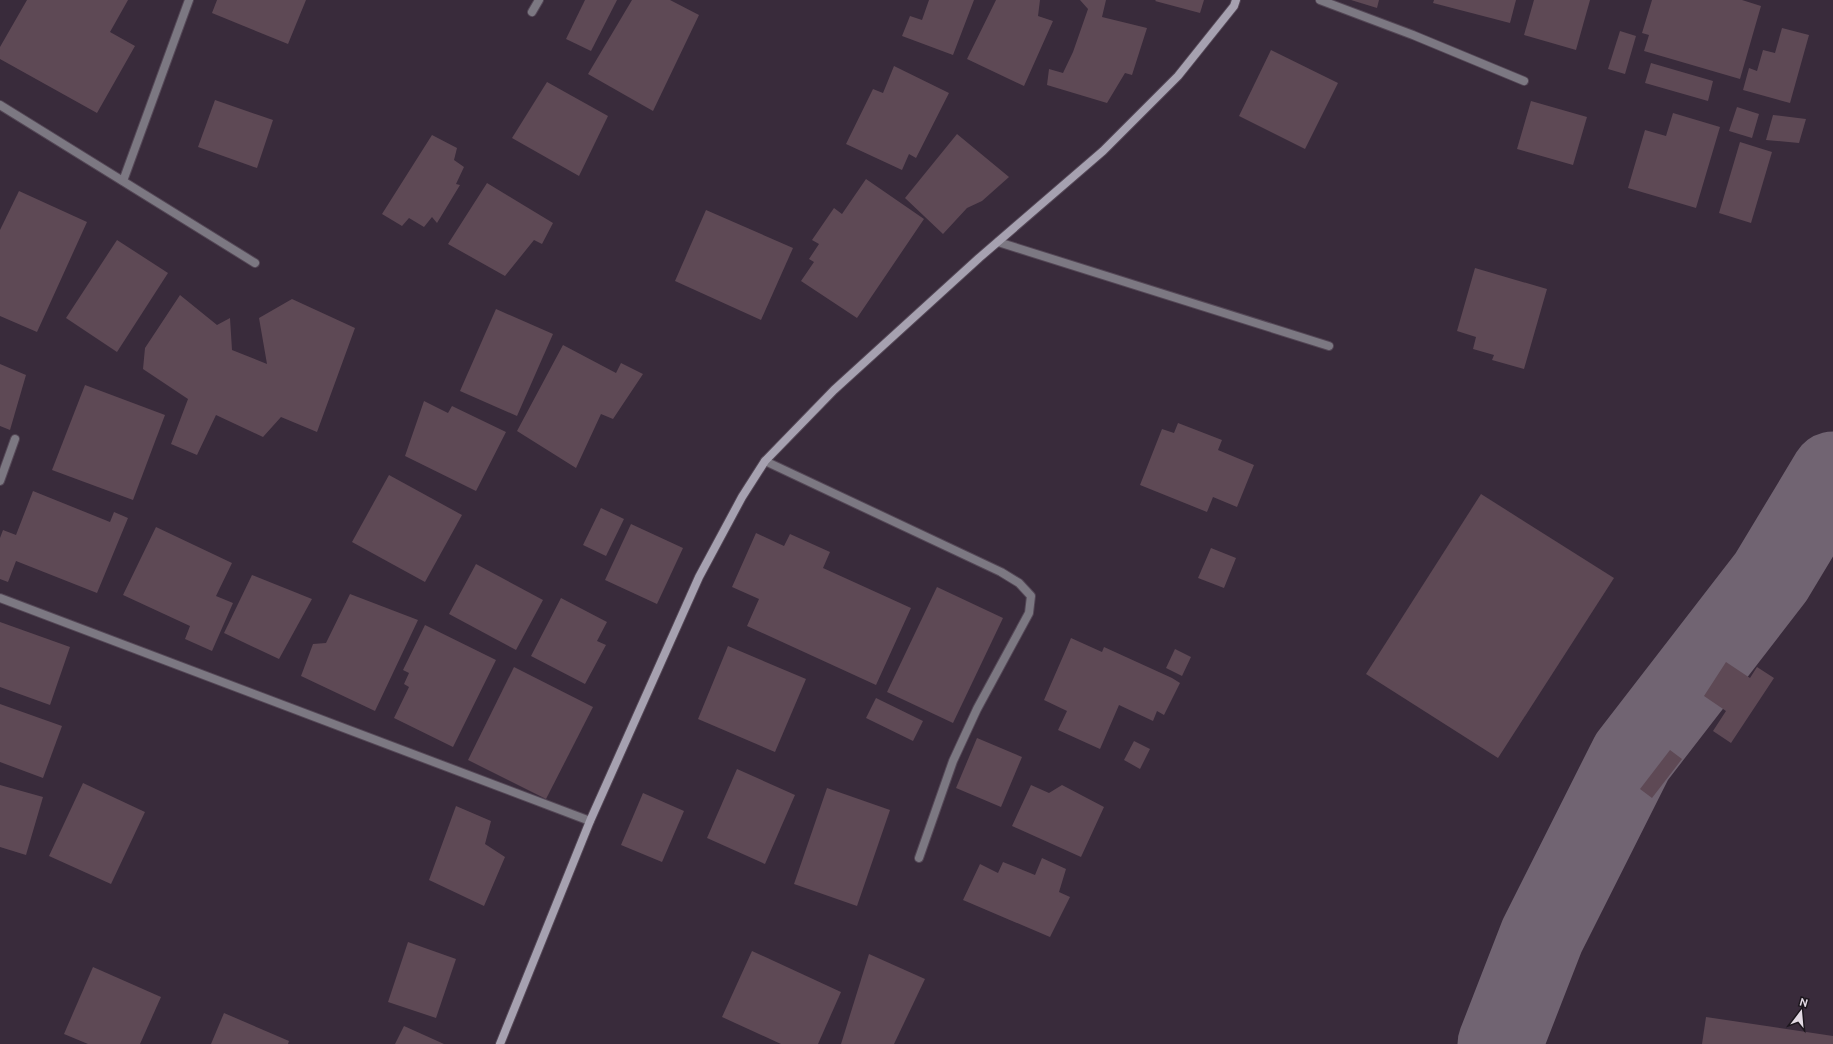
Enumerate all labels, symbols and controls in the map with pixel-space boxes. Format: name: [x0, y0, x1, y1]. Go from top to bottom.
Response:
north arrow: [1781, 992, 1821, 1032]
text: N: [1798, 995, 1809, 1009]

